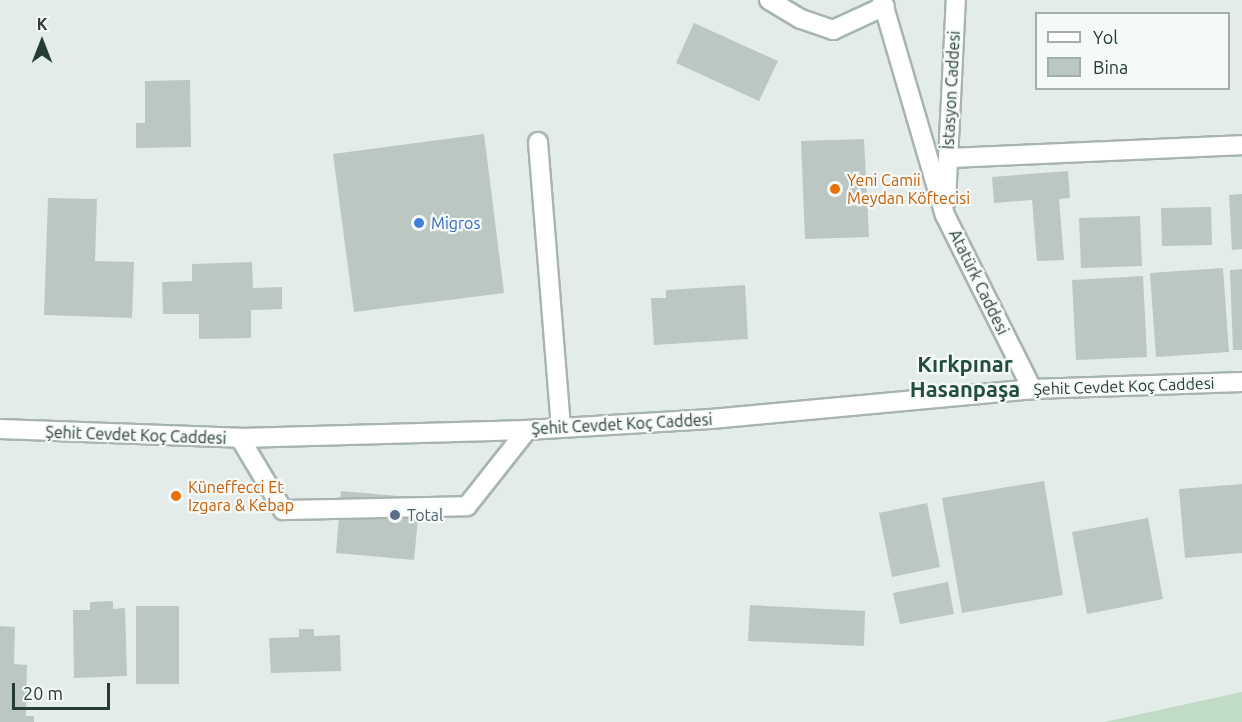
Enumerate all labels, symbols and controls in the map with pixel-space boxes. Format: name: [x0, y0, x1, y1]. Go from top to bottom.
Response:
north arrow: [12, 12, 72, 72]
legend: [1035, 12, 1230, 90]
text: K: [37, 15, 47, 33]
text: Yol: [1093, 27, 1118, 47]
street label: İstasyon Caddesi: [938, 30, 964, 150]
text: Bina: [1093, 57, 1128, 77]
place label: Yeni Camii Meydan Köftecisi: [847, 170, 970, 208]
marker: Yeni Camii Meydan Köftecisi: [828, 182, 842, 196]
place label: Migros: [431, 213, 480, 233]
marker: Migros: [412, 216, 426, 230]
street label: Atatürk Caddesi: [945, 226, 1013, 338]
district label: Kırkpınar Hasanpaşa: [910, 350, 1020, 402]
street label: Şehit Cevdet Koç Caddesi: [1033, 373, 1215, 399]
street label: Şehit Cevdet Koç Caddesi: [531, 410, 713, 438]
street label: Şehit Cevdet Koç Caddesi: [45, 422, 227, 448]
place label: Küneffecci Et Izgara & Kebap: [188, 477, 294, 515]
marker: Küneffecci Et Izgara & Kebap: [169, 489, 183, 503]
place label: Total: [407, 505, 443, 525]
marker: Total: [388, 508, 402, 522]
scale bar: [15, 671, 112, 709]
text: 20 m: [23, 683, 63, 703]

